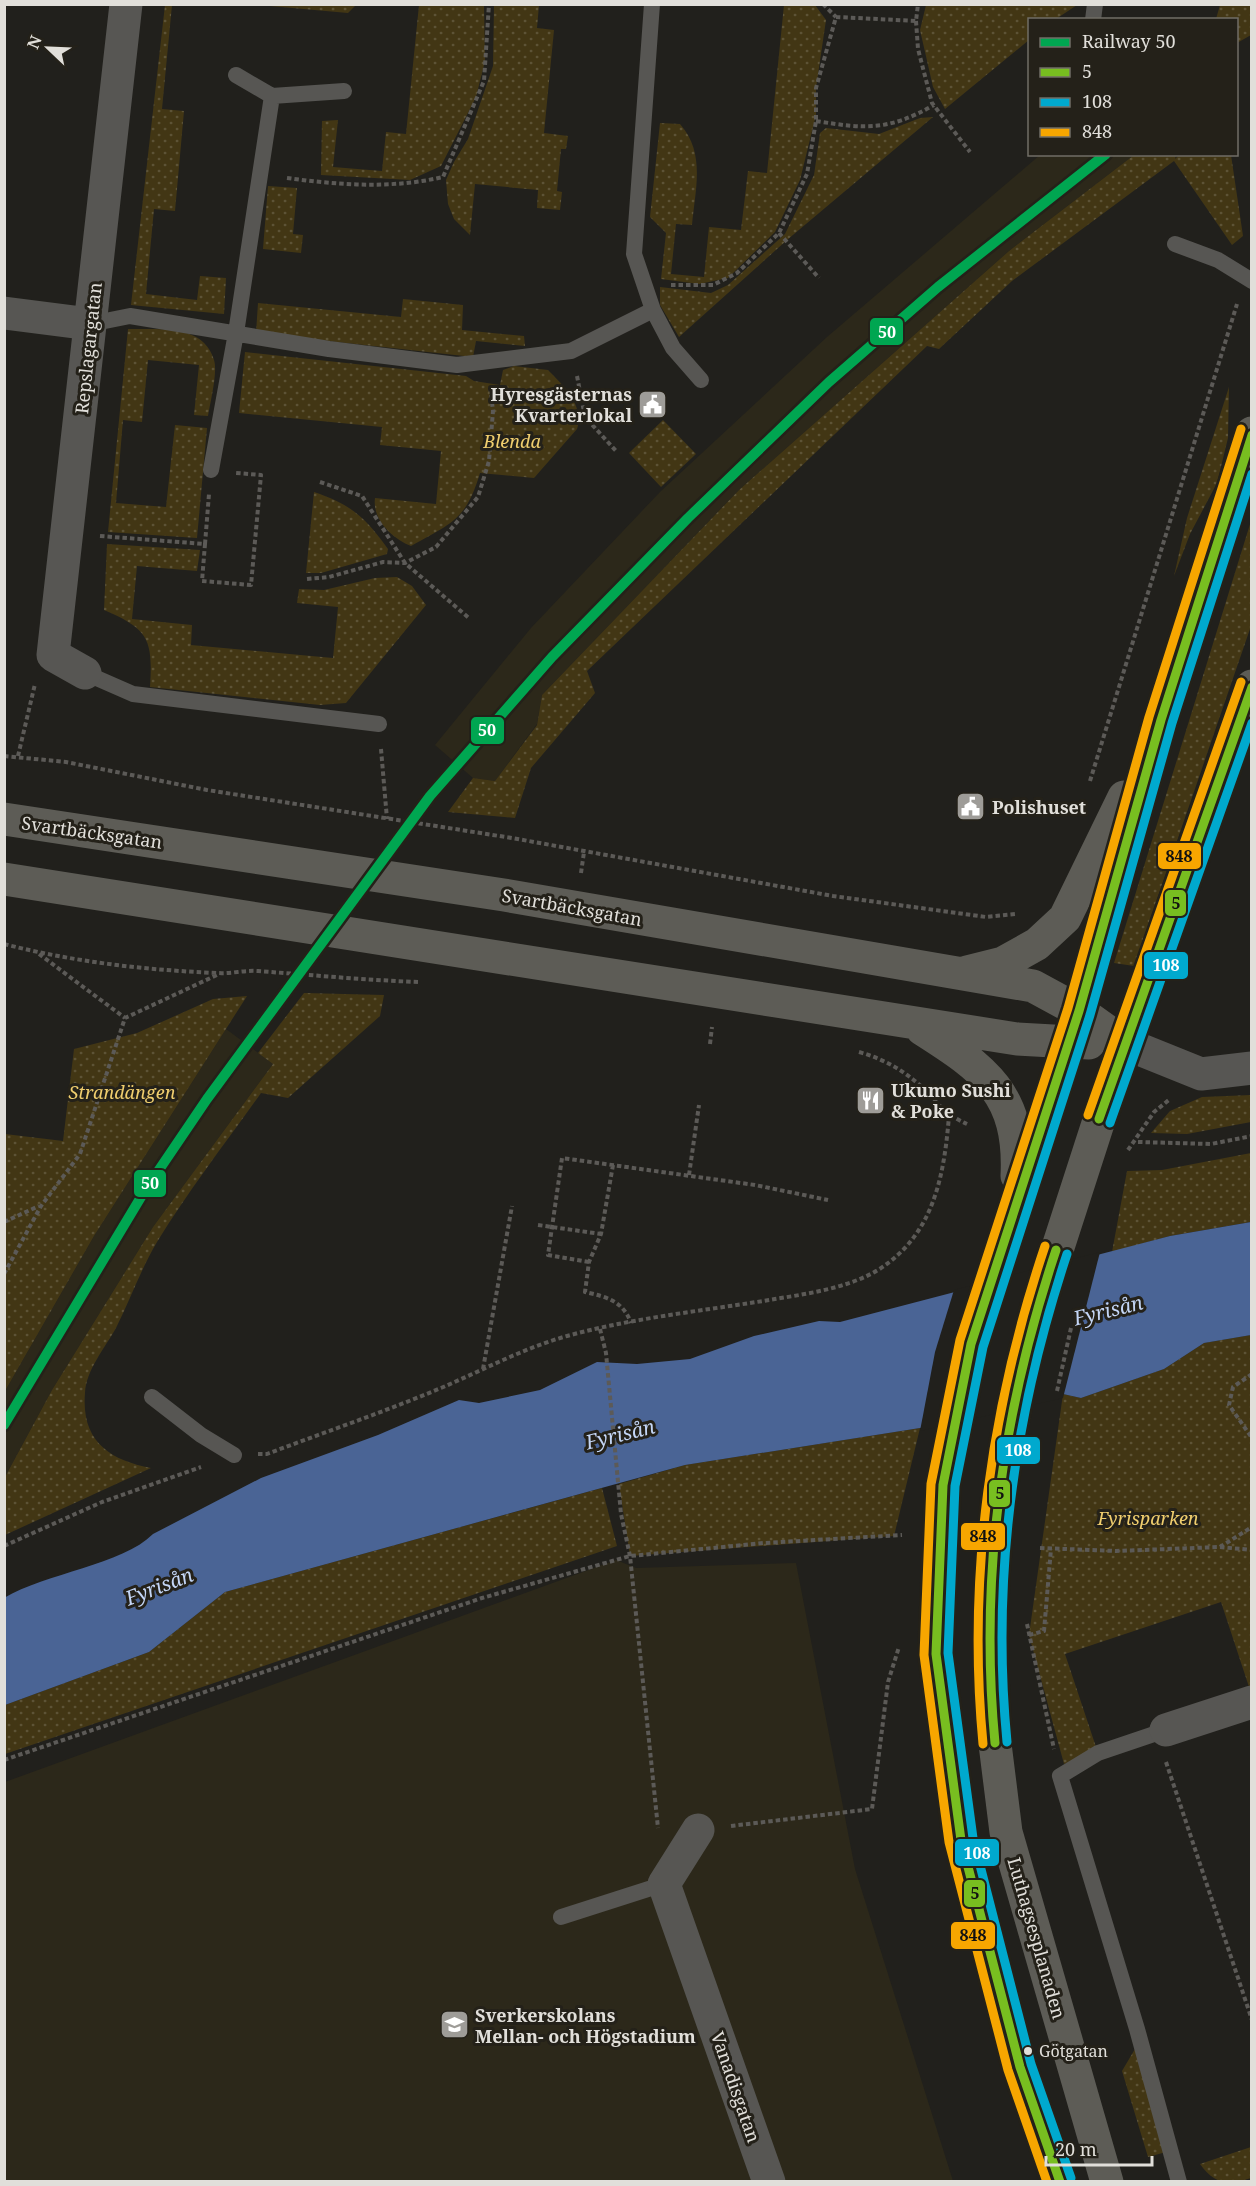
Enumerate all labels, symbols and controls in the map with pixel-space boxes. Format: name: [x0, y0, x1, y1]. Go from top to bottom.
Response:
north arrow: [18, 18, 78, 78]
legend: [1028, 18, 1238, 156]
text: Railway 50: [1082, 29, 1176, 53]
text: N: [22, 32, 47, 52]
text: 5: [1082, 59, 1092, 83]
text: 108: [1082, 89, 1112, 113]
text: 848: [1082, 119, 1112, 143]
street label: Repslagargatan: [69, 280, 107, 415]
line badge: 50: [869, 317, 904, 346]
text: 50: [878, 321, 896, 343]
place label: Hyresgästernas Kvarterlokal: [490, 382, 633, 427]
public building icon: Hyresgästernas Kvarterlokal: [637, 388, 669, 420]
park label: Blenda: [482, 429, 541, 453]
line badge: 50: [470, 716, 505, 745]
text: 50: [478, 719, 496, 741]
public building icon: Polishuset: [955, 791, 987, 823]
place label: Polishuset: [992, 795, 1086, 819]
street label: Svartbäcksgatan: [20, 810, 164, 854]
line badge: 848: [1157, 842, 1202, 870]
text: 848: [1165, 845, 1193, 867]
street label: Svartbäcksgatan: [500, 883, 644, 931]
line badge: 5: [1164, 889, 1187, 917]
text: 5: [1171, 892, 1181, 914]
line badge: 108: [1143, 951, 1189, 980]
text: 108: [1152, 954, 1180, 976]
place label: Ukumo Sushi & Poke: [891, 1078, 1011, 1123]
park label: Strandängen: [69, 1080, 176, 1104]
restaurant icon: Ukumo Sushi & Poke: [854, 1084, 886, 1116]
line badge: 50: [133, 1169, 167, 1198]
text: 50: [141, 1172, 159, 1194]
water label: Fyrisån: [1069, 1288, 1146, 1332]
water label: Fyrisån: [581, 1412, 658, 1456]
line badge: 108: [996, 1436, 1041, 1465]
text: 108: [1004, 1439, 1032, 1461]
line badge: 5: [988, 1479, 1011, 1508]
text: 5: [995, 1482, 1005, 1504]
park label: Fyrisparken: [1096, 1506, 1199, 1530]
line badge: 848: [960, 1522, 1006, 1551]
text: 848: [969, 1525, 997, 1547]
water label: Fyrisån: [120, 1561, 197, 1612]
line badge: 108: [954, 1838, 1000, 1867]
text: 108: [963, 1842, 991, 1864]
street label: Luthagsesplanaden: [1002, 1854, 1072, 2022]
line badge: 5: [963, 1879, 986, 1908]
text: 5: [970, 1882, 980, 1904]
line badge: 848: [950, 1921, 996, 1950]
text: 848: [959, 1924, 987, 1946]
place label: Sverkerskolans Mellan- och Högstadium: [475, 2003, 696, 2048]
school or university icon: Sverkerskolans Mellan- och Högstadium: [438, 2009, 470, 2041]
street label: Vanadisgatan: [706, 2028, 766, 2146]
place label: Götgatan: [1039, 2040, 1108, 2062]
marker: Götgatan: [1022, 2045, 1034, 2057]
scale bar: [1046, 2129, 1152, 2167]
text: 20 m: [1055, 2137, 1097, 2161]

